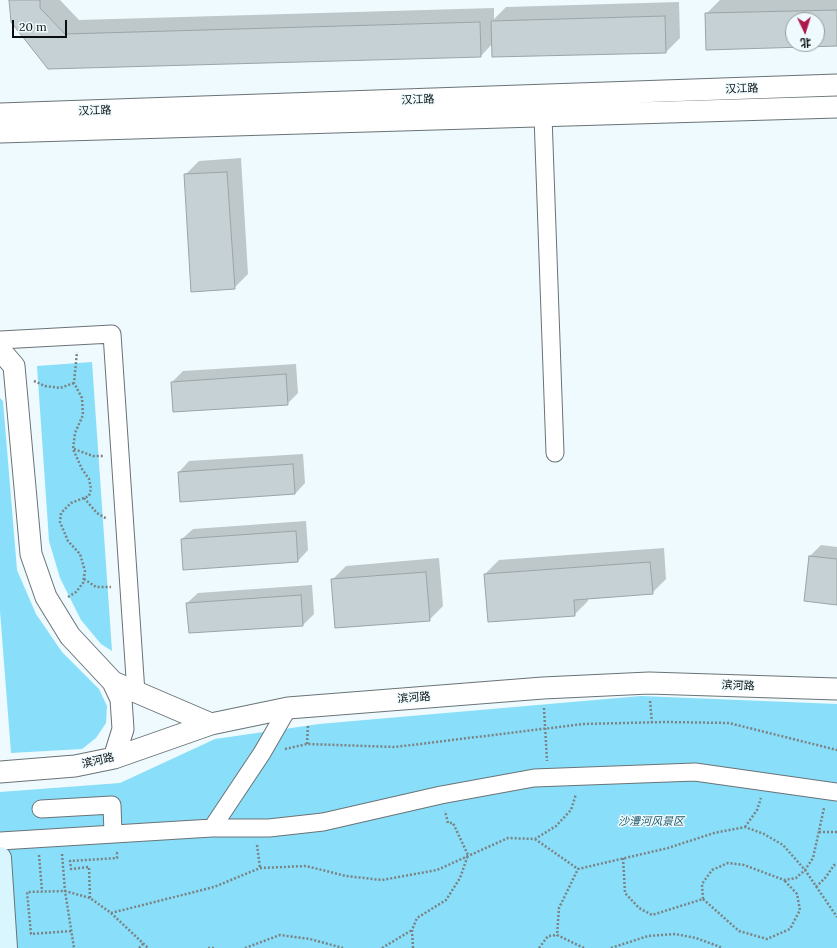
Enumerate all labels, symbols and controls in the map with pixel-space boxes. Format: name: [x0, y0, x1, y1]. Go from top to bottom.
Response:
scale bar: [14, 12, 69, 38]
north arrow: [785, 12, 825, 52]
text: 20 m: [19, 19, 47, 34]
text: 北: [800, 36, 812, 50]
street label: 汉江路: [725, 82, 759, 96]
street label: 汉江路: [401, 93, 435, 107]
street label: 汉江路: [78, 104, 112, 118]
street label: 滨河路: [721, 679, 755, 693]
street label: 滨河路: [397, 690, 431, 706]
street label: 滨河路: [80, 751, 116, 771]
park label: 沙澧河风景区: [618, 815, 684, 829]

